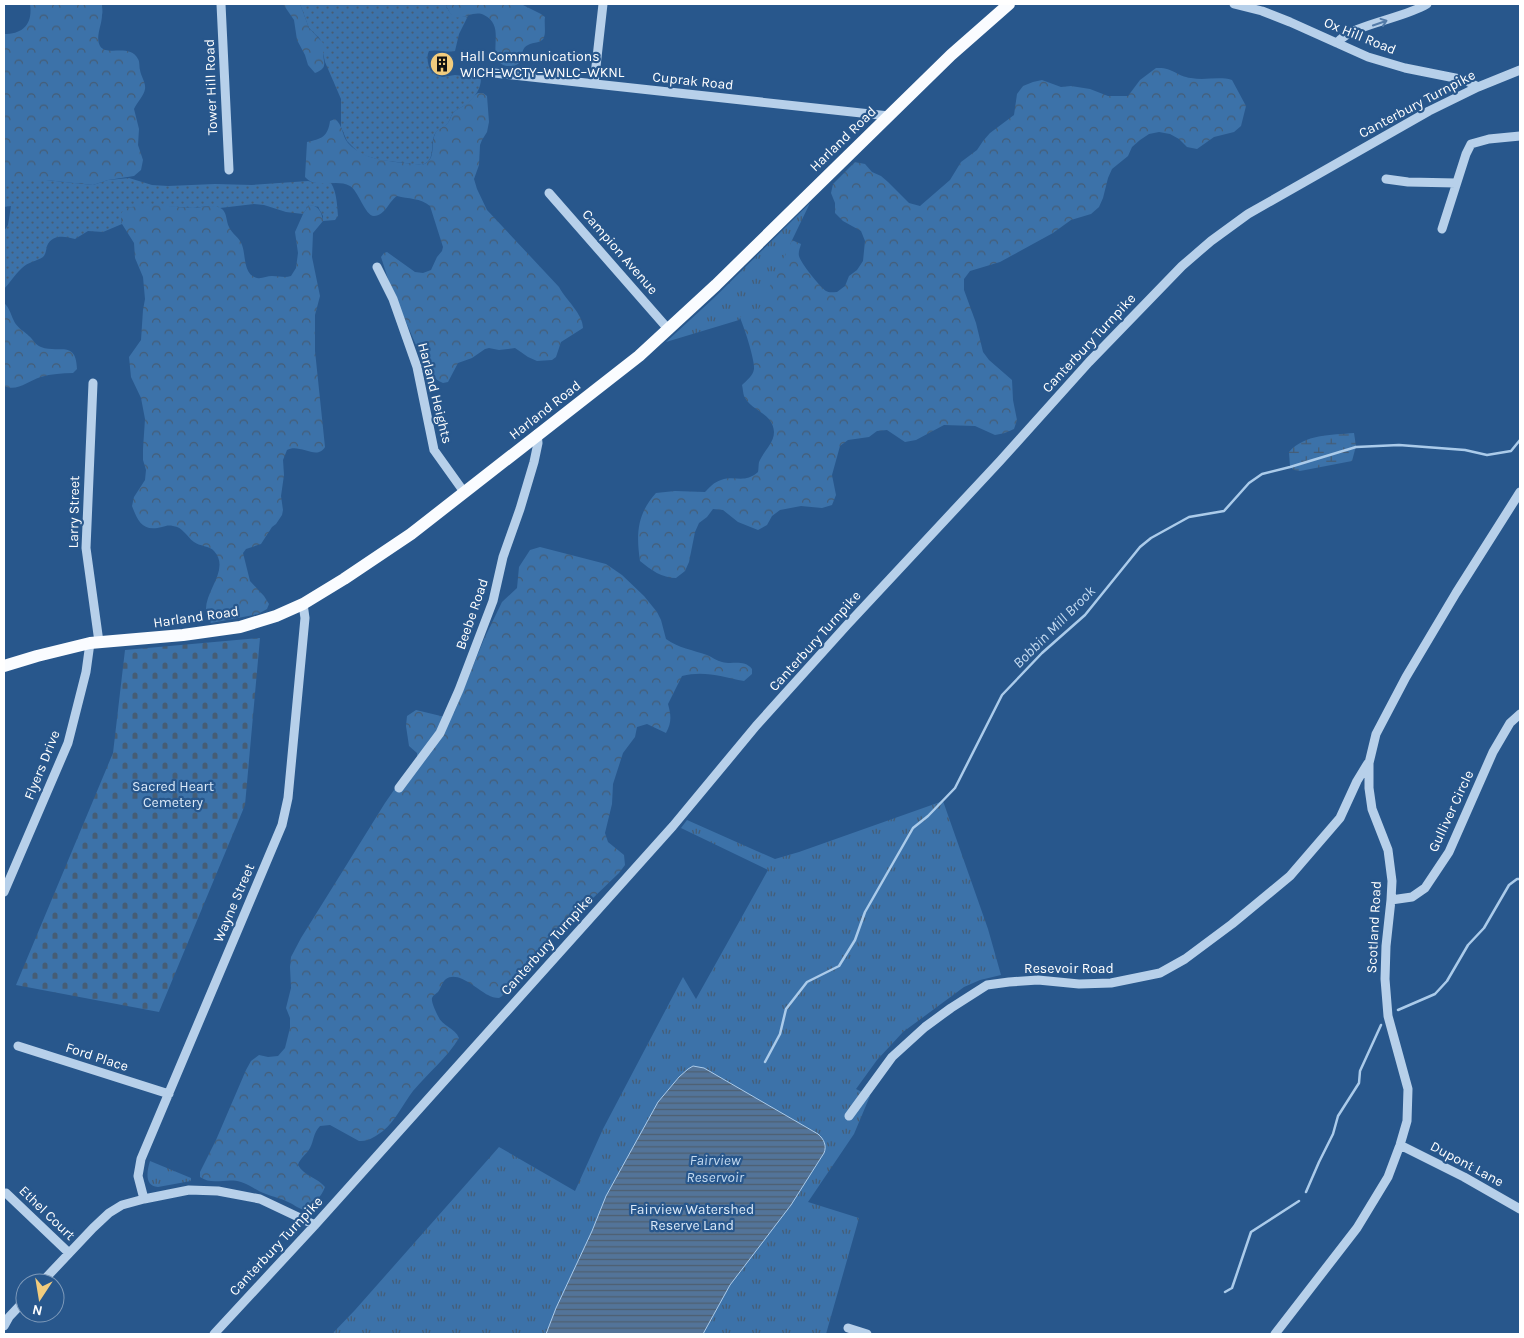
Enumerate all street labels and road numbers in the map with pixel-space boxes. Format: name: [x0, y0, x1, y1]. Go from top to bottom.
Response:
street label: Ox Hill Road: [1321, 14, 1399, 58]
street label: Tower Hill Road: [201, 39, 221, 135]
street label: Canterbury Turnpike: [1356, 66, 1478, 142]
street label: Cuprak Road: [652, 68, 734, 94]
street label: Harland Road: [806, 103, 880, 175]
street label: Campion Avenue: [578, 206, 662, 298]
street label: Canterbury Turnpike: [1039, 290, 1139, 396]
street label: Harland Heights: [414, 341, 456, 445]
street label: Harland Road: [506, 377, 584, 443]
street label: Larry Street: [65, 476, 83, 548]
street label: Beebe Road: [452, 576, 492, 652]
street label: Canterbury Turnpike: [765, 587, 865, 695]
street label: Harland Road: [152, 603, 240, 631]
street label: Flyers Drive: [20, 728, 64, 802]
street label: Gulliver Circle: [1425, 767, 1477, 855]
street label: Wayne Street: [210, 861, 258, 945]
street label: Scotland Road: [1363, 880, 1385, 974]
street label: Canterbury Turnpike: [497, 891, 597, 999]
street label: Resevoir Road: [1024, 960, 1114, 977]
street label: Ford Place: [63, 1039, 131, 1075]
street label: Dupont Lane: [1427, 1138, 1507, 1190]
street label: Ethel Court: [16, 1182, 78, 1244]
street label: Canterbury Turnpike: [226, 1193, 326, 1299]

